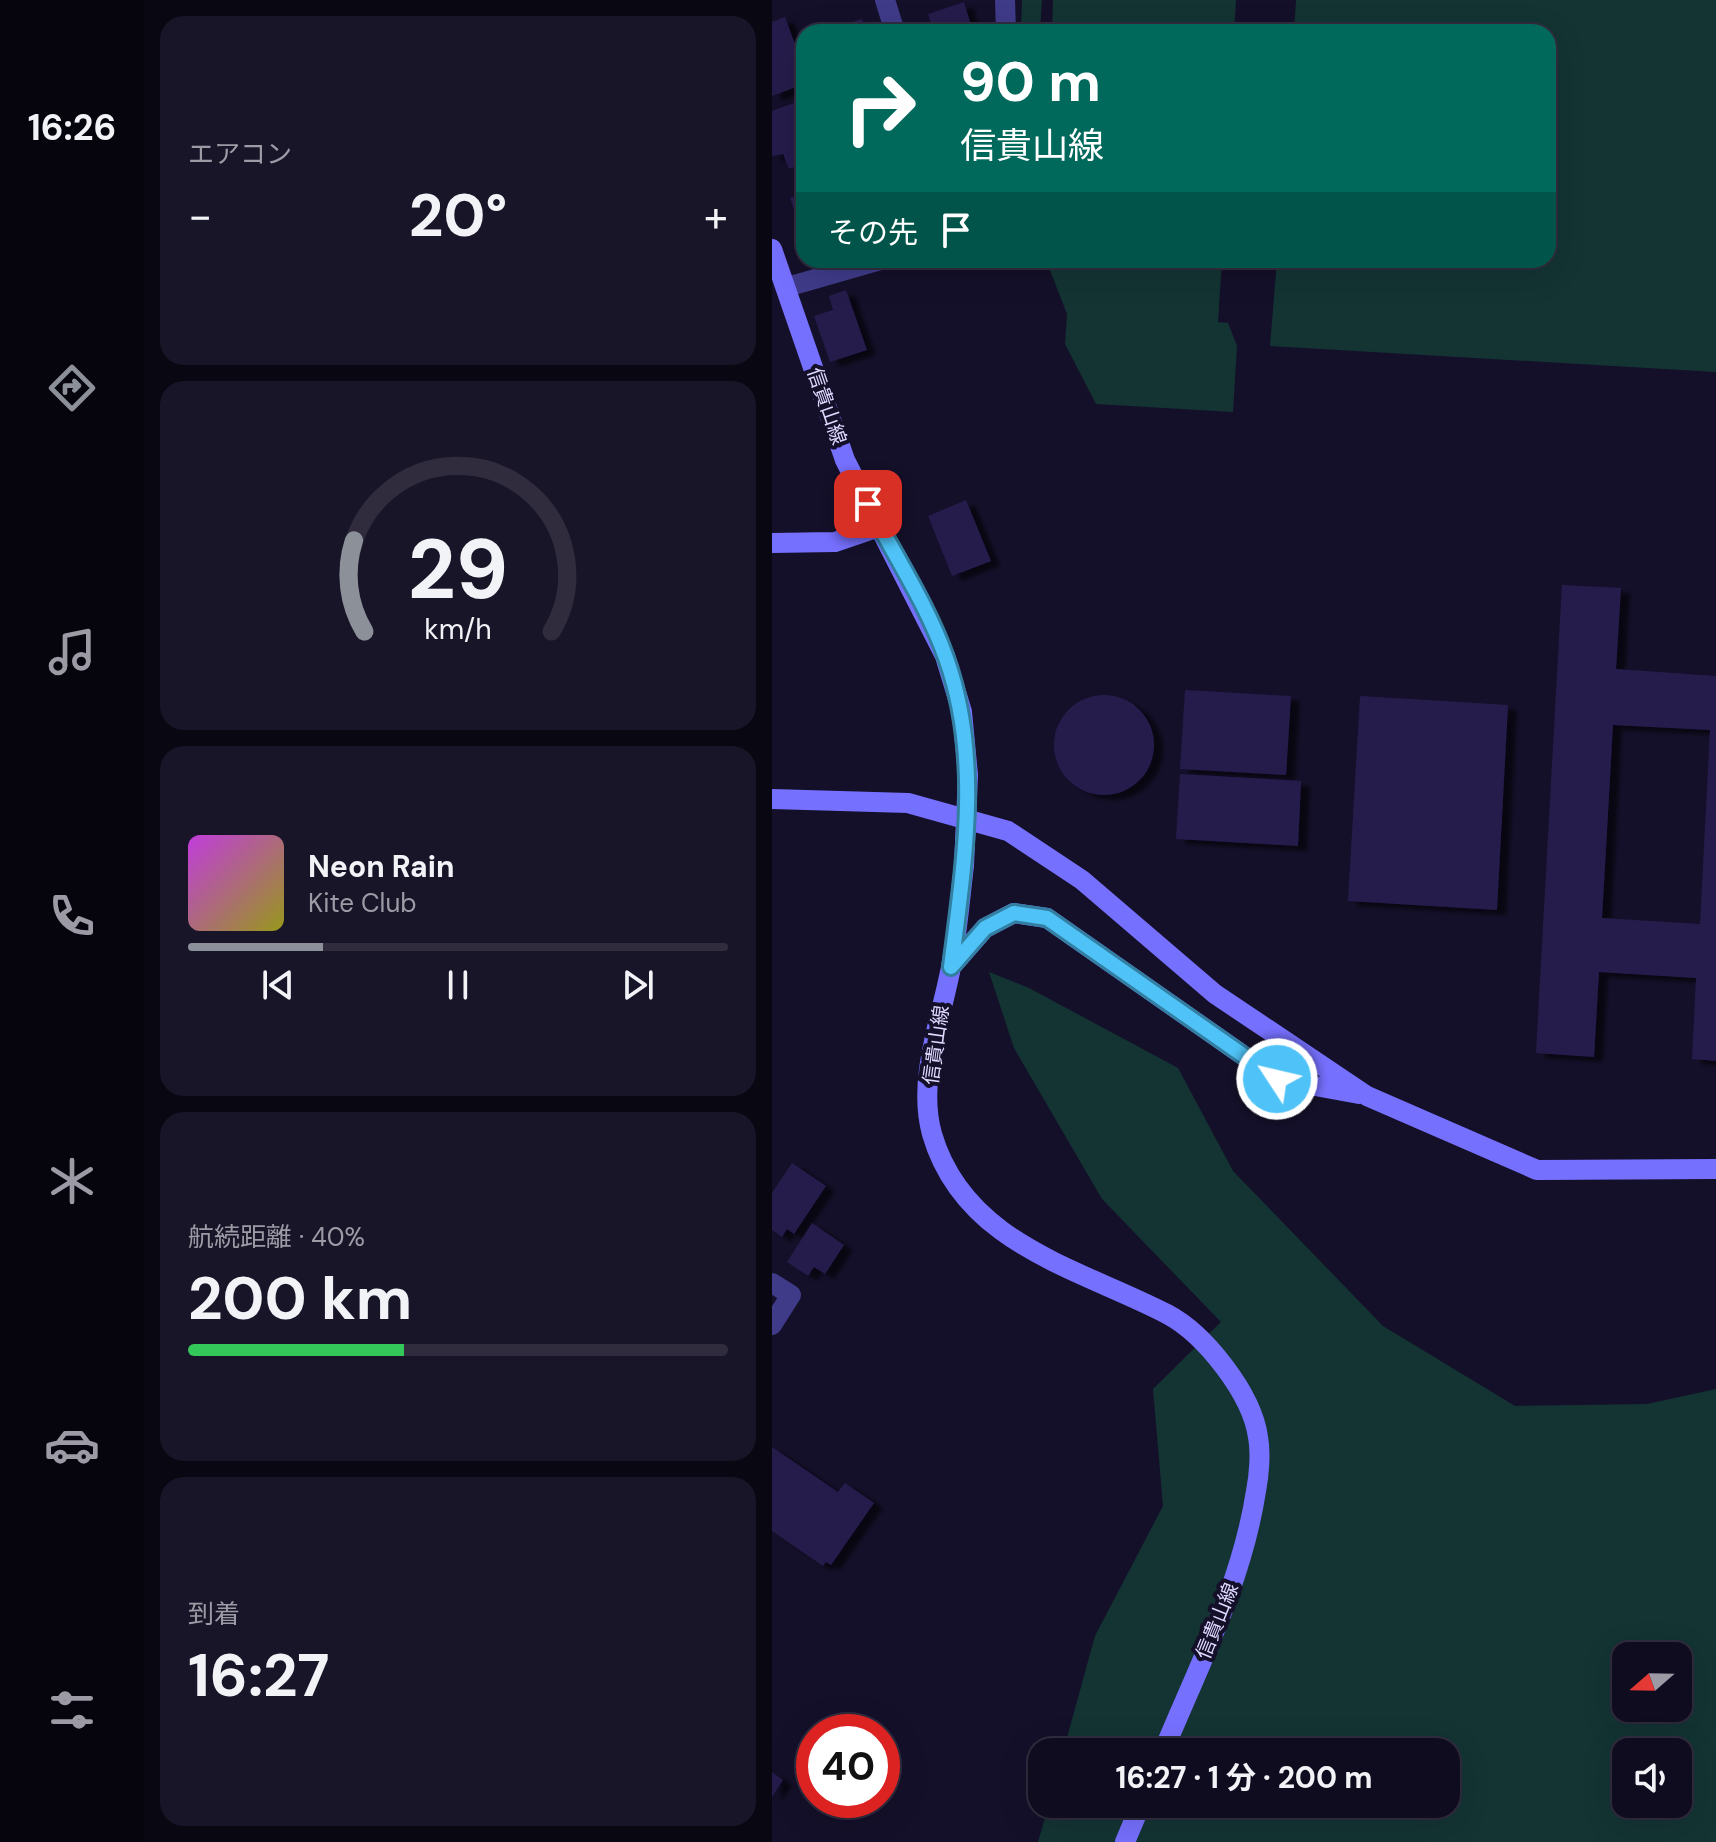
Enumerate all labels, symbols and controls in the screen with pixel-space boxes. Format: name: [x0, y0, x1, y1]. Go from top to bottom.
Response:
text: 90 m: [960, 45, 1101, 118]
icon: right: [828, 56, 932, 160]
text: 16:26: [28, 104, 116, 151]
text: 信貴山線: [960, 122, 1104, 169]
text: エアコン: [188, 137, 292, 171]
text: 20°: [409, 176, 507, 255]
text: −: [188, 187, 212, 245]
text: +: [704, 187, 728, 245]
icon: arrive: [934, 208, 978, 252]
text: その先: [828, 213, 918, 252]
icon: directions: [44, 360, 100, 416]
street label: 信貴山線: [802, 364, 852, 448]
pin: [834, 470, 902, 538]
icon: arrive: [846, 482, 890, 526]
text: 29: [408, 514, 508, 623]
text: km/h: [424, 611, 492, 648]
icon: music: [44, 624, 100, 680]
text: Neon Rain: [308, 847, 454, 886]
text: Kite Club: [308, 886, 417, 920]
icon: phone: [44, 888, 100, 944]
icon: previous: [256, 963, 300, 1007]
icon: pause: [436, 963, 480, 1007]
icon: next: [616, 963, 660, 1007]
street label: 信貴山線: [918, 1004, 954, 1086]
position arrow: [1235, 1037, 1319, 1121]
icon: climate: [44, 1153, 100, 1209]
text: 航続距離 · 40%: [188, 1220, 365, 1254]
text: 200 km: [188, 1259, 412, 1338]
icon: car: [44, 1417, 100, 1473]
street label: 信貴山線: [1190, 1579, 1244, 1663]
text: 到着: [188, 1597, 240, 1631]
text: 16:27: [188, 1636, 330, 1715]
north arrow: [1612, 1642, 1692, 1722]
map controls: [1612, 1642, 1692, 1818]
icon: filters: [44, 1682, 100, 1738]
speed limit sign: 40: [796, 1714, 900, 1818]
button: sound: [1612, 1738, 1692, 1818]
text: 16:27 · 1 分 · 200 m: [1116, 1758, 1372, 1797]

